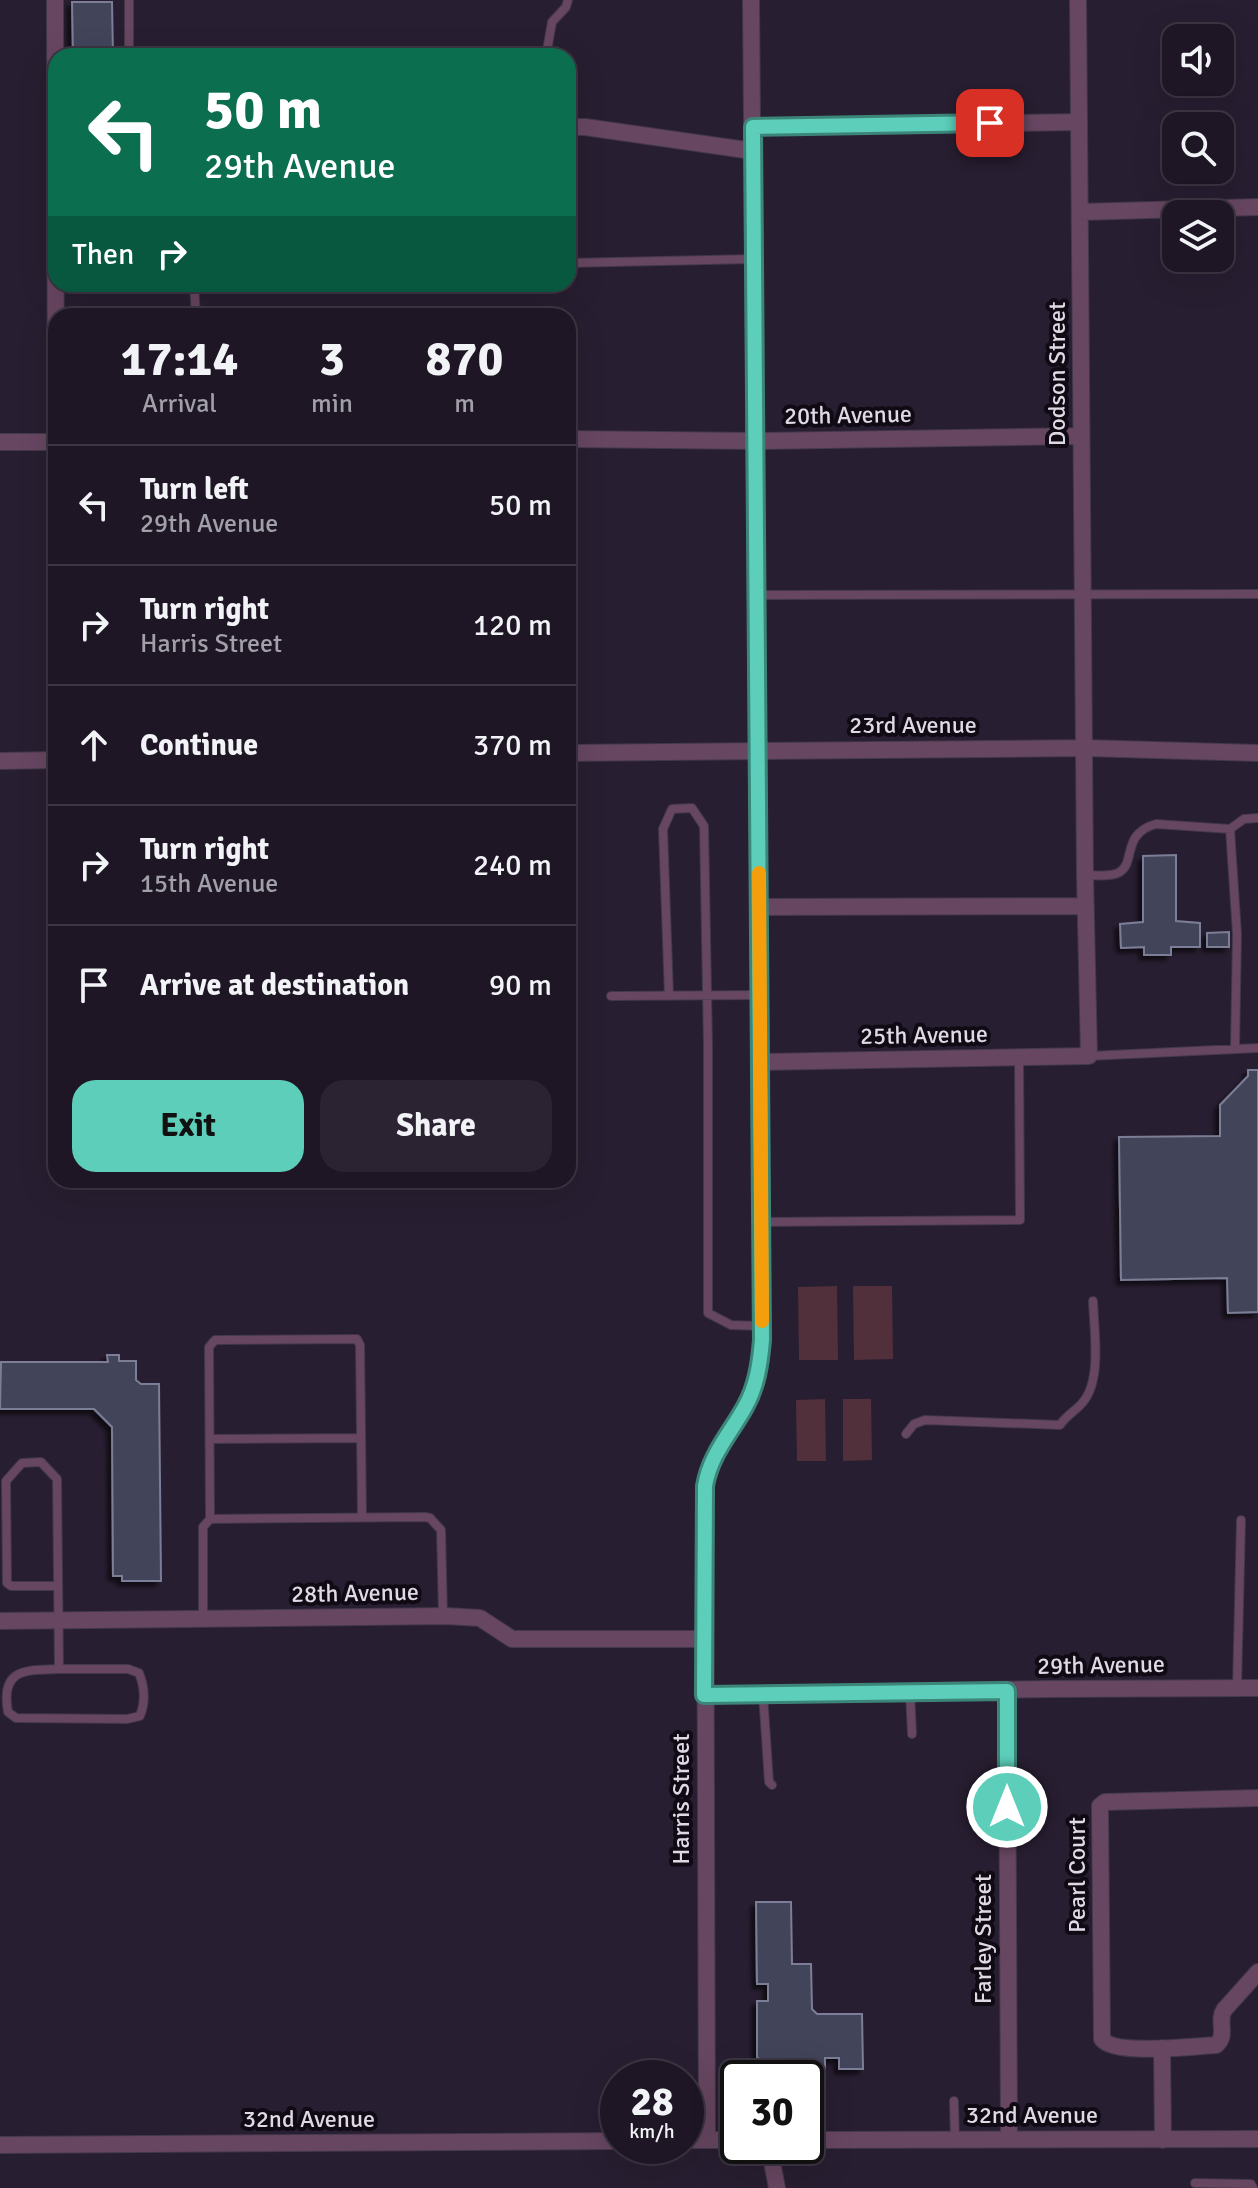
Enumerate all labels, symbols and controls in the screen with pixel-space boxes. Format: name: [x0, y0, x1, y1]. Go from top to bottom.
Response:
map controls: [1162, 24, 1234, 272]
button: sound: [1162, 24, 1234, 96]
text: 50 m: [204, 75, 322, 144]
icon: left: [72, 80, 176, 184]
pin: [956, 89, 1024, 157]
icon: arrive: [968, 101, 1012, 145]
button: search: [1162, 112, 1234, 184]
text: 29th Avenue: [204, 144, 396, 189]
button: layers: [1162, 200, 1234, 272]
icon: right: [150, 232, 194, 276]
text: Then: [72, 236, 134, 273]
street label: Dodson Street: [1042, 302, 1072, 446]
text: 17:14: [121, 330, 238, 389]
text: 3: [319, 330, 345, 389]
text: 870: [426, 330, 503, 389]
text: Arrival: [142, 388, 217, 420]
text: min: [311, 388, 353, 420]
text: m: [454, 388, 475, 420]
street label: 20th Avenue: [784, 399, 912, 431]
text: Turn left: [140, 471, 249, 508]
icon: left: [72, 483, 116, 527]
text: 50 m: [489, 487, 552, 524]
text: 29th Avenue: [140, 508, 278, 540]
text: Turn right: [140, 591, 269, 628]
icon: right: [72, 603, 116, 647]
text: 120 m: [473, 607, 552, 644]
text: Harris Street: [140, 628, 282, 660]
street label: 23rd Avenue: [849, 710, 977, 740]
icon: ahead: [72, 723, 116, 767]
text: Continue: [140, 727, 258, 764]
text: 370 m: [473, 727, 552, 764]
text: Turn right: [140, 831, 269, 868]
icon: right: [72, 843, 116, 887]
text: 240 m: [473, 847, 552, 884]
text: 15th Avenue: [140, 868, 278, 900]
icon: arrive: [72, 963, 116, 1007]
text: Arrive at destination: [140, 967, 409, 1004]
text: 90 m: [489, 967, 552, 1004]
street label: 25th Avenue: [860, 1019, 988, 1051]
button: Exit: [72, 1080, 304, 1172]
button: Share: [320, 1080, 552, 1172]
street label: 28th Avenue: [291, 1577, 419, 1609]
street label: 29th Avenue: [1037, 1649, 1165, 1681]
street label: Harris Street: [666, 1733, 696, 1865]
position arrow: [965, 1765, 1049, 1849]
street label: Pearl Court: [1062, 1817, 1092, 1933]
street label: Farley Street: [968, 1874, 998, 2004]
speed limit sign: 30: [720, 2060, 824, 2164]
text: 28: [630, 2077, 674, 2127]
street label: 32nd Avenue: [966, 2100, 1098, 2130]
street label: 32nd Avenue: [243, 2104, 375, 2134]
text: km/h: [629, 2119, 675, 2144]

